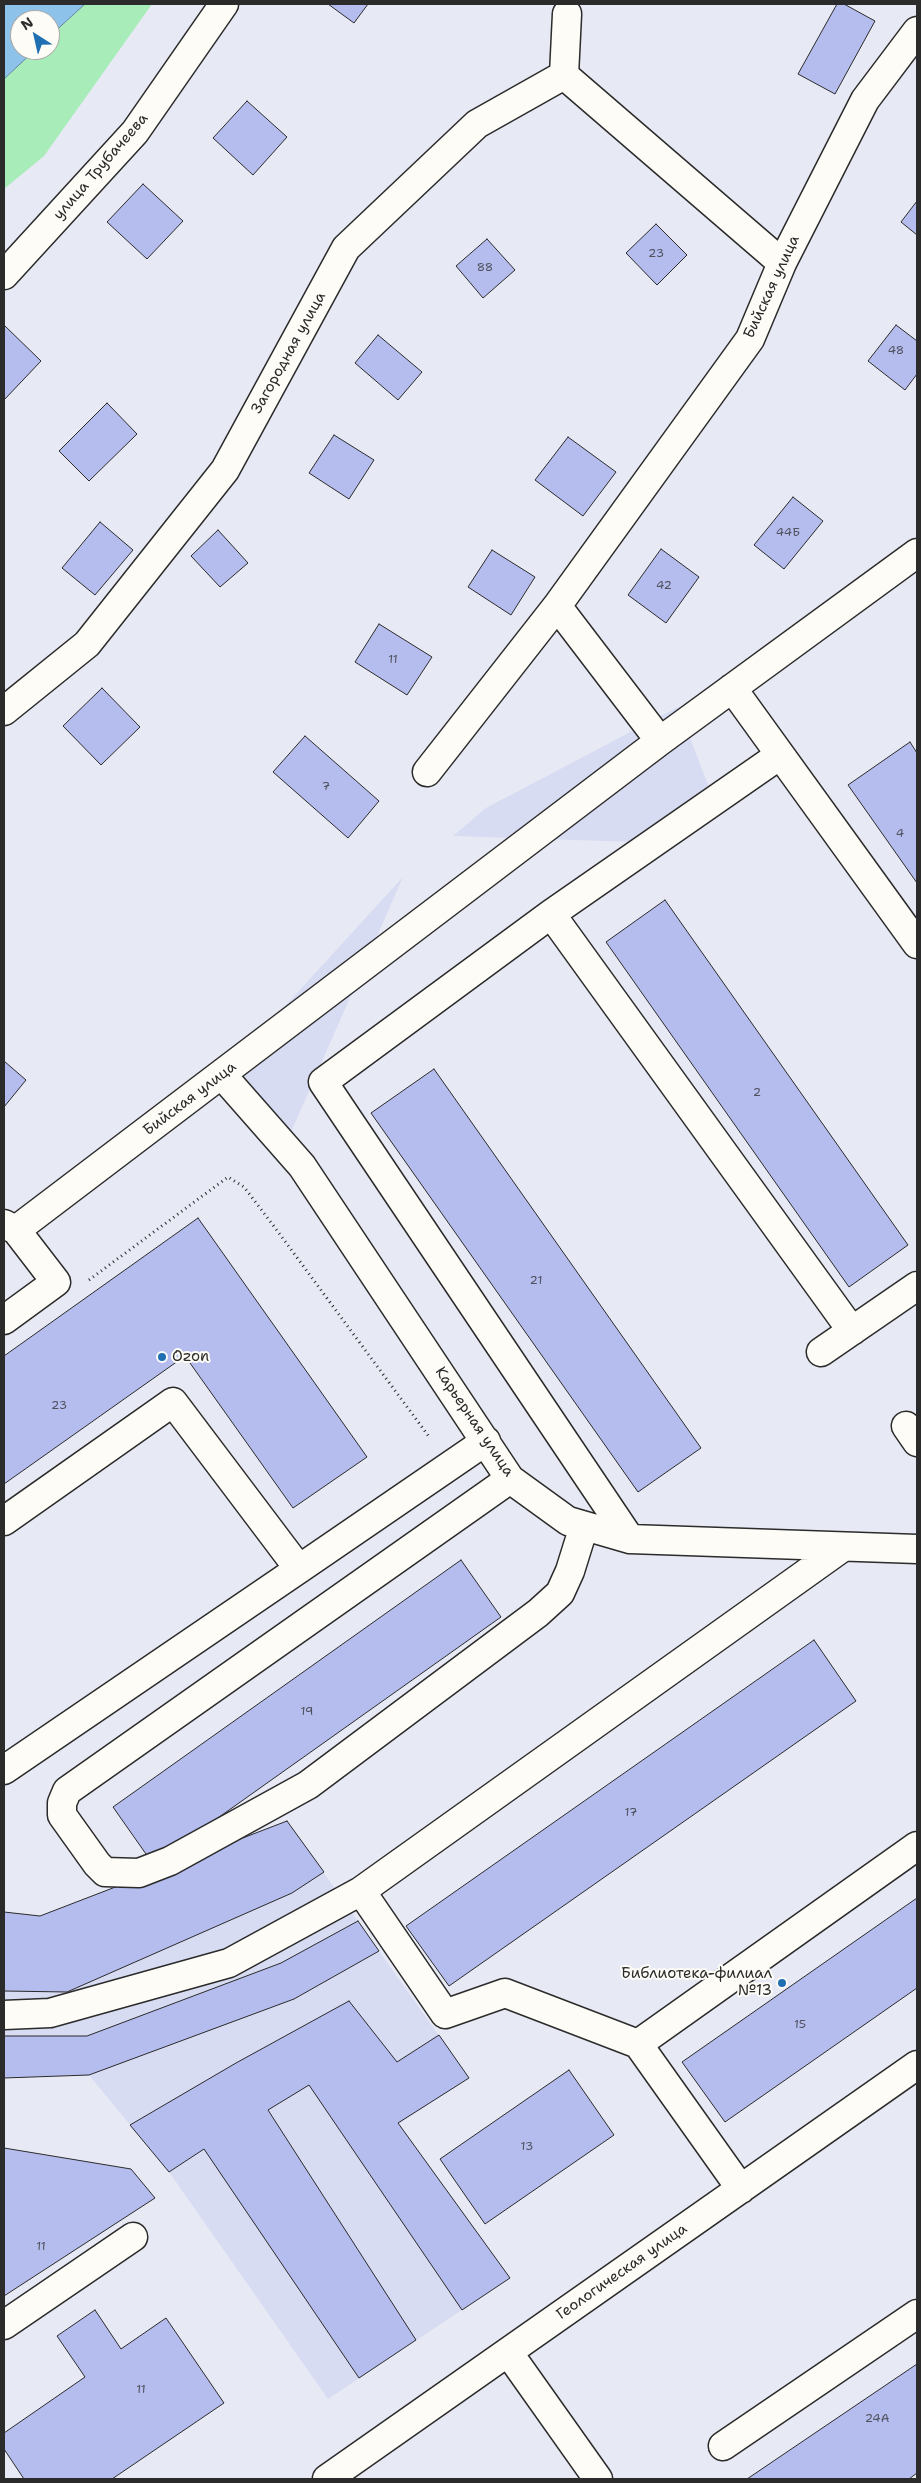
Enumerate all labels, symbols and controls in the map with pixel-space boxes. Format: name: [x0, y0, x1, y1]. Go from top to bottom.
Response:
north arrow: [10, 10, 60, 60]
text: N: [17, 13, 37, 34]
street label: улица Трубачеева: [50, 110, 152, 224]
street label: Бийская улица: [740, 233, 804, 341]
house number: 23: [648, 247, 664, 261]
house number: 88: [477, 261, 493, 275]
street label: Загородная улица: [248, 289, 330, 417]
house number: 48: [888, 344, 904, 358]
house number: 44Б: [776, 526, 800, 540]
house number: 42: [656, 579, 672, 593]
house number: 11: [388, 653, 398, 667]
house number: 7: [322, 780, 330, 794]
house number: 4: [896, 827, 904, 841]
street label: Бийская улица: [140, 1058, 240, 1140]
house number: 2: [753, 1086, 761, 1100]
house number: 21: [530, 1274, 542, 1288]
place label: Ozon: [172, 1348, 209, 1366]
marker: Ozon: [156, 1351, 168, 1363]
street label: Карьерная улица: [431, 1364, 517, 1480]
house number: 23: [51, 1399, 67, 1413]
house number: 19: [301, 1705, 313, 1719]
house number: 17: [625, 1806, 637, 1820]
place label: Библиотека-филиал №13: [621, 1965, 772, 2000]
marker: Библиотека-филиал №13: [776, 1977, 788, 1989]
house number: 15: [794, 2018, 806, 2032]
house number: 13: [521, 2140, 533, 2154]
street label: Геологическая улица: [553, 2220, 691, 2324]
house number: 11: [36, 2240, 46, 2254]
house number: 11: [136, 2383, 146, 2397]
house number: 24А: [865, 2412, 889, 2426]

